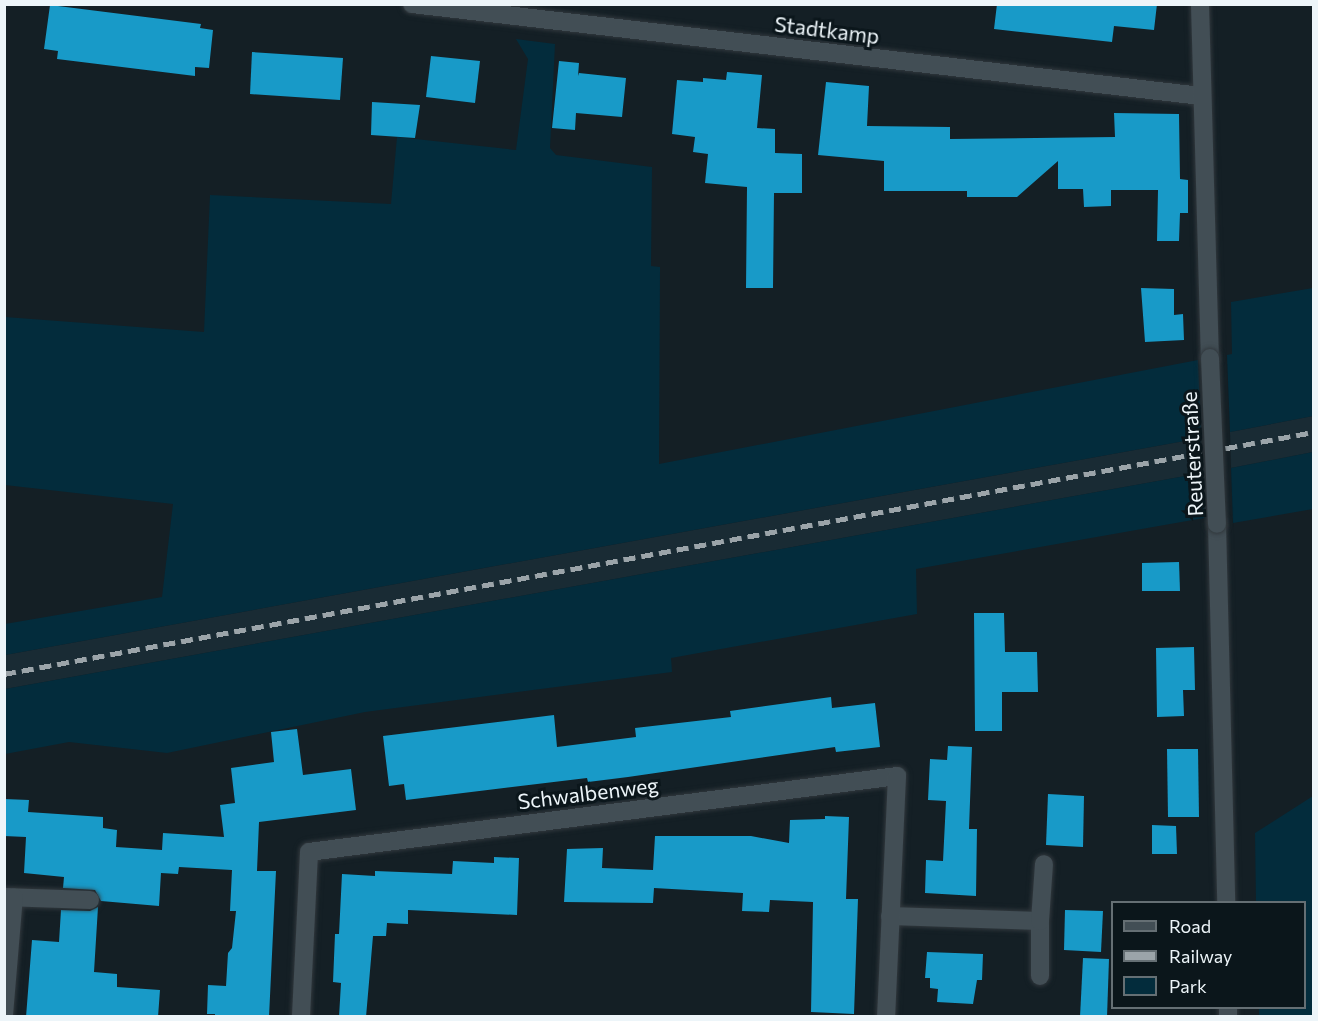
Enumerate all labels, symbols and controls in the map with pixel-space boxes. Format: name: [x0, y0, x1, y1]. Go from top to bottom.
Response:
street label: Stadtkamp: [773, 11, 881, 49]
street label: Reuterstraße: [1176, 391, 1208, 517]
street label: Schwalbenweg: [516, 772, 660, 814]
legend: [1111, 901, 1306, 1009]
text: Road: [1169, 915, 1211, 937]
text: Railway: [1169, 945, 1232, 967]
text: Park: [1169, 975, 1207, 997]

